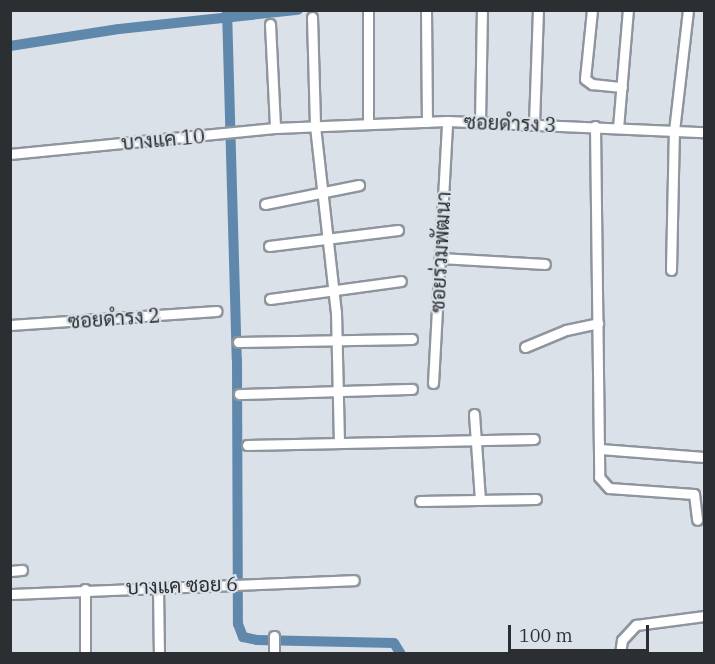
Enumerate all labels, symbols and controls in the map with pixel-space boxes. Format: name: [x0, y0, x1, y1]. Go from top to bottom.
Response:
street label: ซอยดำรง 3: [463, 109, 557, 137]
street label: บางแค 10: [120, 123, 206, 155]
street label: ซอยร่วมพัฒนา: [425, 191, 455, 313]
street label: ซอยดำรง 2: [67, 303, 161, 333]
street label: บางแค ซอย 6: [126, 571, 238, 599]
scale bar: [511, 613, 652, 651]
text: 100 m: [519, 624, 573, 647]

